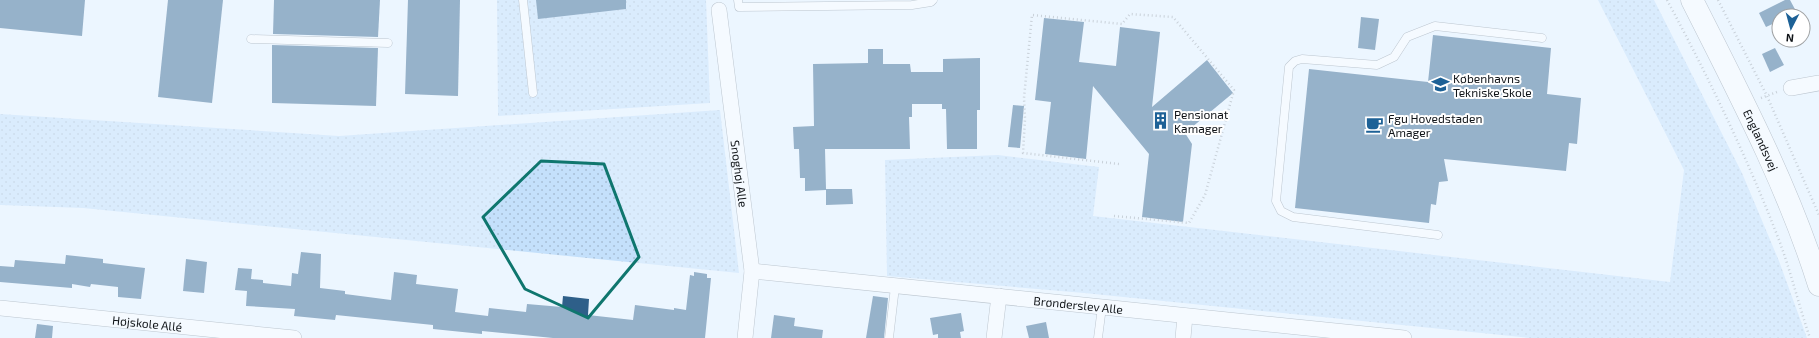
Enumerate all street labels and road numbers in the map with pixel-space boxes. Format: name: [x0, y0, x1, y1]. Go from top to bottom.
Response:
street label: Englandsvej: [1741, 107, 1781, 173]
street label: Snoghøj Alle: [729, 139, 751, 208]
street label: Brønderslev Alle: [1033, 293, 1124, 316]
street label: Højskole Allé: [112, 312, 183, 334]

